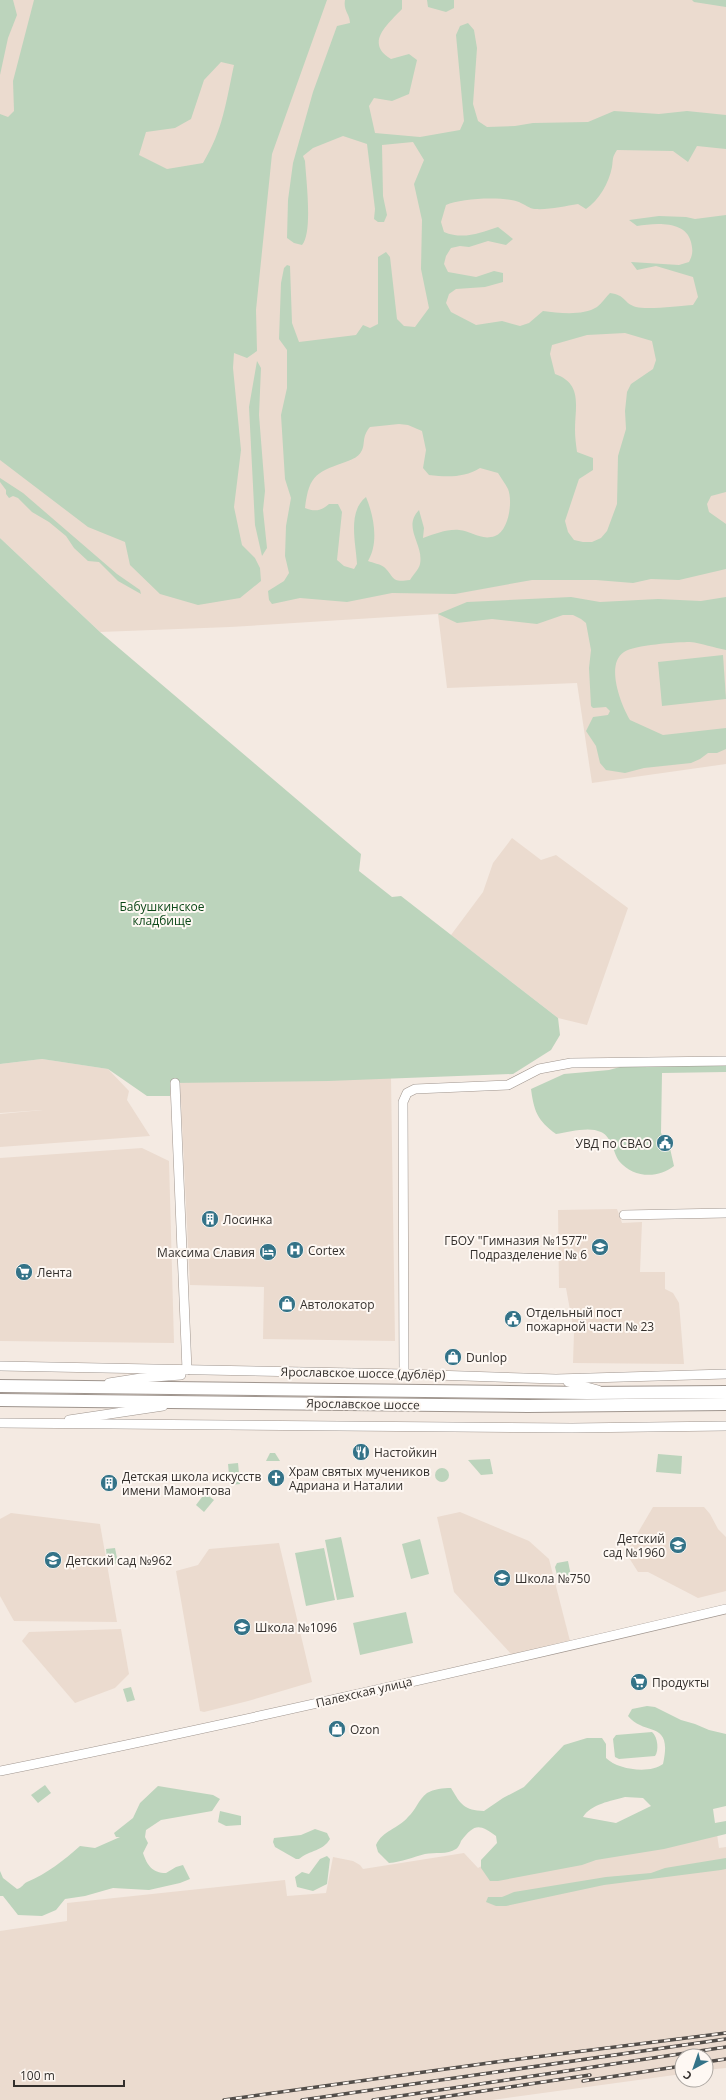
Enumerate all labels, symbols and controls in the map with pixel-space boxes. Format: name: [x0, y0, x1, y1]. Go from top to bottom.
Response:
park label: Бабушкинское кладбище: [119, 898, 205, 929]
public building icon: УВД по СВАО: [655, 1133, 675, 1153]
place label: УВД по СВАО: [576, 1135, 652, 1152]
building icon: Лосинка: [200, 1209, 220, 1229]
place label: Лосинка: [223, 1211, 273, 1228]
place label: ГБОУ "Гимназия №1577" Подразделение № 6: [444, 1232, 587, 1263]
school or university icon: ГБОУ "Гимназия №1577" Подразделение № 6: [590, 1237, 610, 1257]
hospital icon: Cortex: [285, 1240, 305, 1260]
hotel icon: Максима Славия: [258, 1242, 278, 1262]
place label: Cortex: [308, 1242, 346, 1259]
place label: Максима Славия: [157, 1244, 255, 1261]
supermarket icon: Лента: [14, 1262, 34, 1282]
place label: Лента: [37, 1264, 72, 1281]
shop icon: Автолокатор: [277, 1294, 297, 1314]
place label: Автолокатор: [300, 1296, 375, 1313]
place label: Отдельный пост пожарной части № 23: [526, 1304, 654, 1335]
public building icon: Отдельный пост пожарной части № 23: [503, 1309, 523, 1329]
shop icon: Dunlop: [443, 1347, 463, 1367]
place label: Dunlop: [466, 1349, 507, 1366]
street label: Ярославское шоссе (дублёр): [281, 1363, 446, 1383]
street label: Ярославское шоссе: [306, 1395, 420, 1413]
restaurant icon: Настойкин: [351, 1442, 371, 1462]
place label: Настойкин: [374, 1444, 437, 1461]
place label: Храм святых мучеников Адриана и Наталии: [289, 1463, 430, 1494]
place label: Детская школа искусств имени Мамонтова: [122, 1468, 261, 1499]
church icon: Храм святых мучеников Адриана и Наталии: [266, 1468, 286, 1488]
building icon: Детская школа искусств имени Мамонтова: [99, 1473, 119, 1493]
place label: Детский сад №1960: [603, 1530, 665, 1561]
school or university icon: Детский сад №1960: [668, 1535, 688, 1555]
school or university icon: Детский сад №962: [43, 1550, 63, 1570]
place label: Детский сад №962: [66, 1552, 172, 1569]
school or university icon: Школа №750: [492, 1568, 512, 1588]
place label: Школа №750: [515, 1570, 590, 1587]
school or university icon: Школа №1096: [232, 1617, 252, 1637]
place label: Школа №1096: [255, 1619, 337, 1636]
supermarket icon: Продукты: [629, 1672, 649, 1692]
street label: Палехская улица: [314, 1673, 414, 1711]
place label: Продукты: [652, 1674, 709, 1691]
shop icon: Ozon: [327, 1719, 347, 1739]
place label: Ozon: [350, 1721, 380, 1738]
north arrow: [674, 2048, 714, 2088]
scale bar: [14, 2062, 124, 2088]
text: 100 m: [20, 2067, 55, 2084]
text: С: [680, 2068, 695, 2084]

